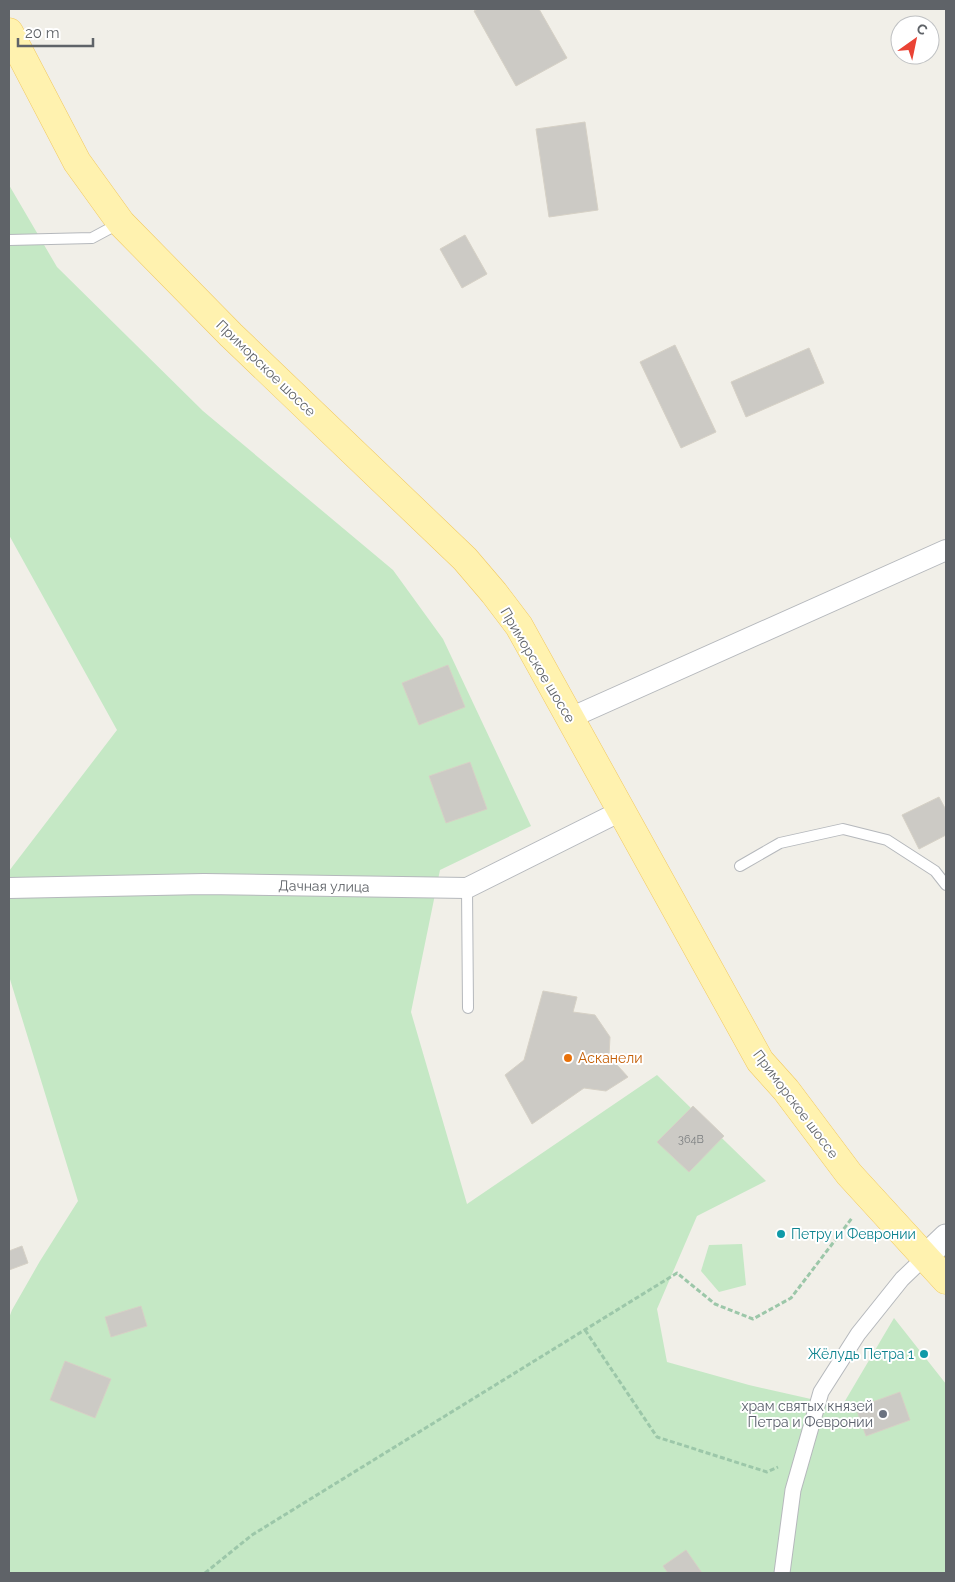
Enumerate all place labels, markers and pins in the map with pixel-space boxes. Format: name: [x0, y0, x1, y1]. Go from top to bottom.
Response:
place label: Асканели: [578, 1050, 642, 1066]
marker: Асканели: [562, 1052, 574, 1064]
place label: Петру и Февронии: [791, 1226, 916, 1242]
marker: Петру и Февронии: [775, 1228, 787, 1240]
place label: Жёлудь Петра 1: [808, 1346, 914, 1362]
marker: Жёлудь Петра 1: [918, 1348, 930, 1360]
place label: храм святых князей Петра и Февронии: [741, 1398, 873, 1430]
marker: храм святых князей Петра и Февронии: [877, 1408, 889, 1420]

